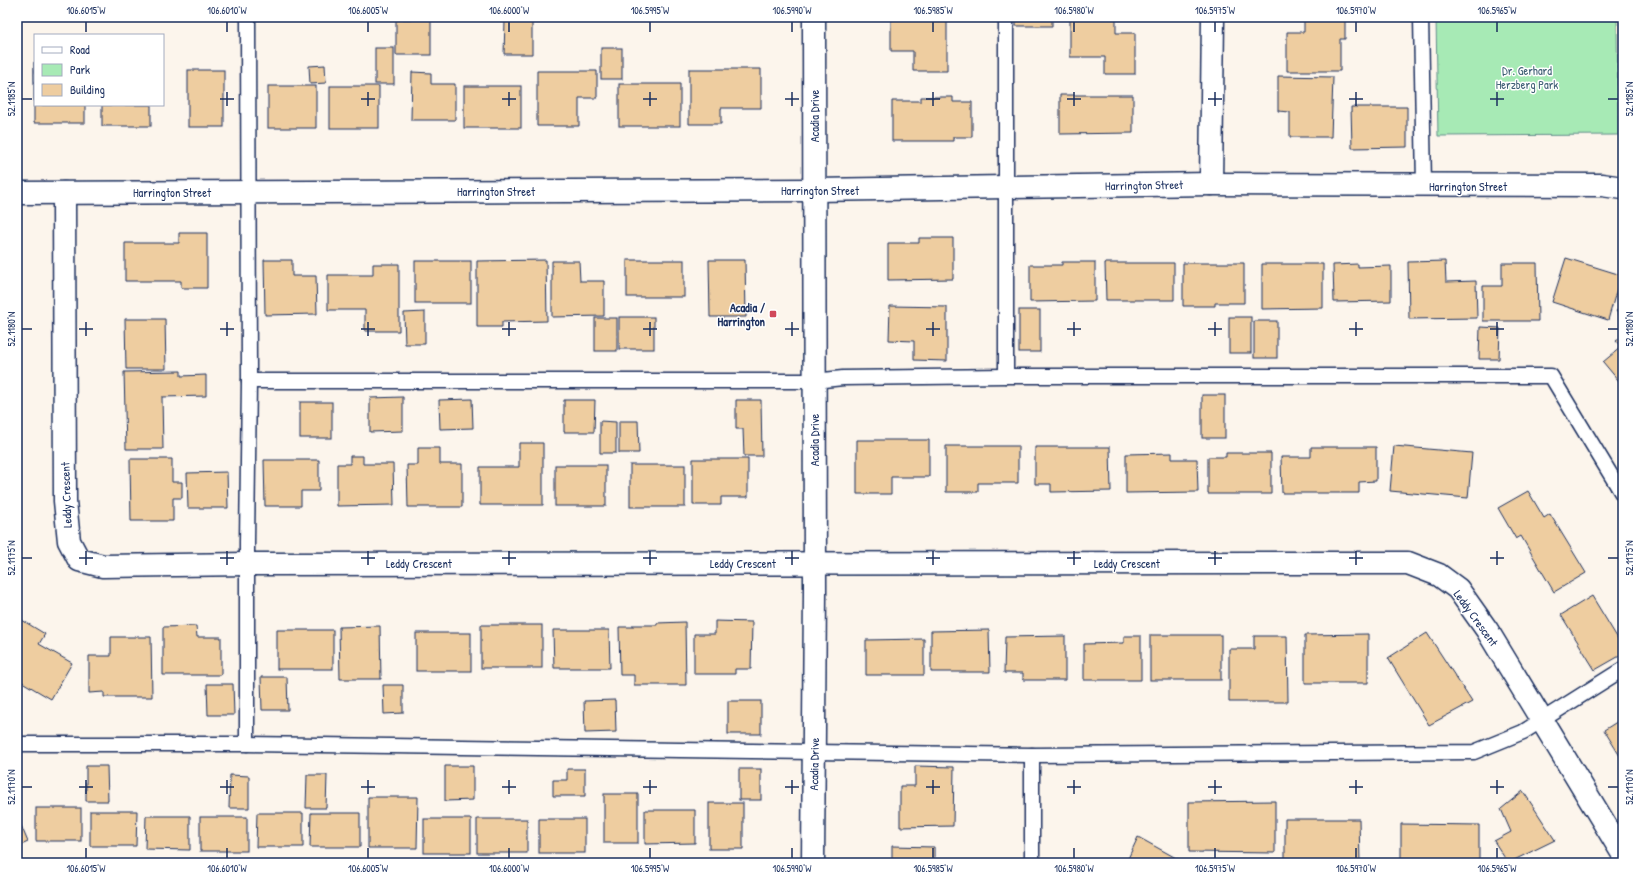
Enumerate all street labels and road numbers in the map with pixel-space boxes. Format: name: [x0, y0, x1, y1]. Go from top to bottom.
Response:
street label: Acadia Drive: [806, 89, 823, 142]
street label: Harrington Street: [1105, 176, 1184, 194]
street label: Harrington Street: [1429, 178, 1508, 195]
street label: Harrington Street: [781, 182, 860, 199]
street label: Harrington Street: [457, 183, 536, 200]
street label: Harrington Street: [133, 184, 212, 201]
street label: Acadia Drive: [806, 413, 823, 466]
street label: Leddy Crescent: [56, 461, 76, 528]
street label: Leddy Crescent: [386, 555, 453, 572]
street label: Leddy Crescent: [710, 555, 777, 572]
street label: Leddy Crescent: [1094, 555, 1161, 572]
street label: Leddy Crescent: [1450, 586, 1503, 650]
street label: Acadia Drive: [805, 737, 823, 790]

